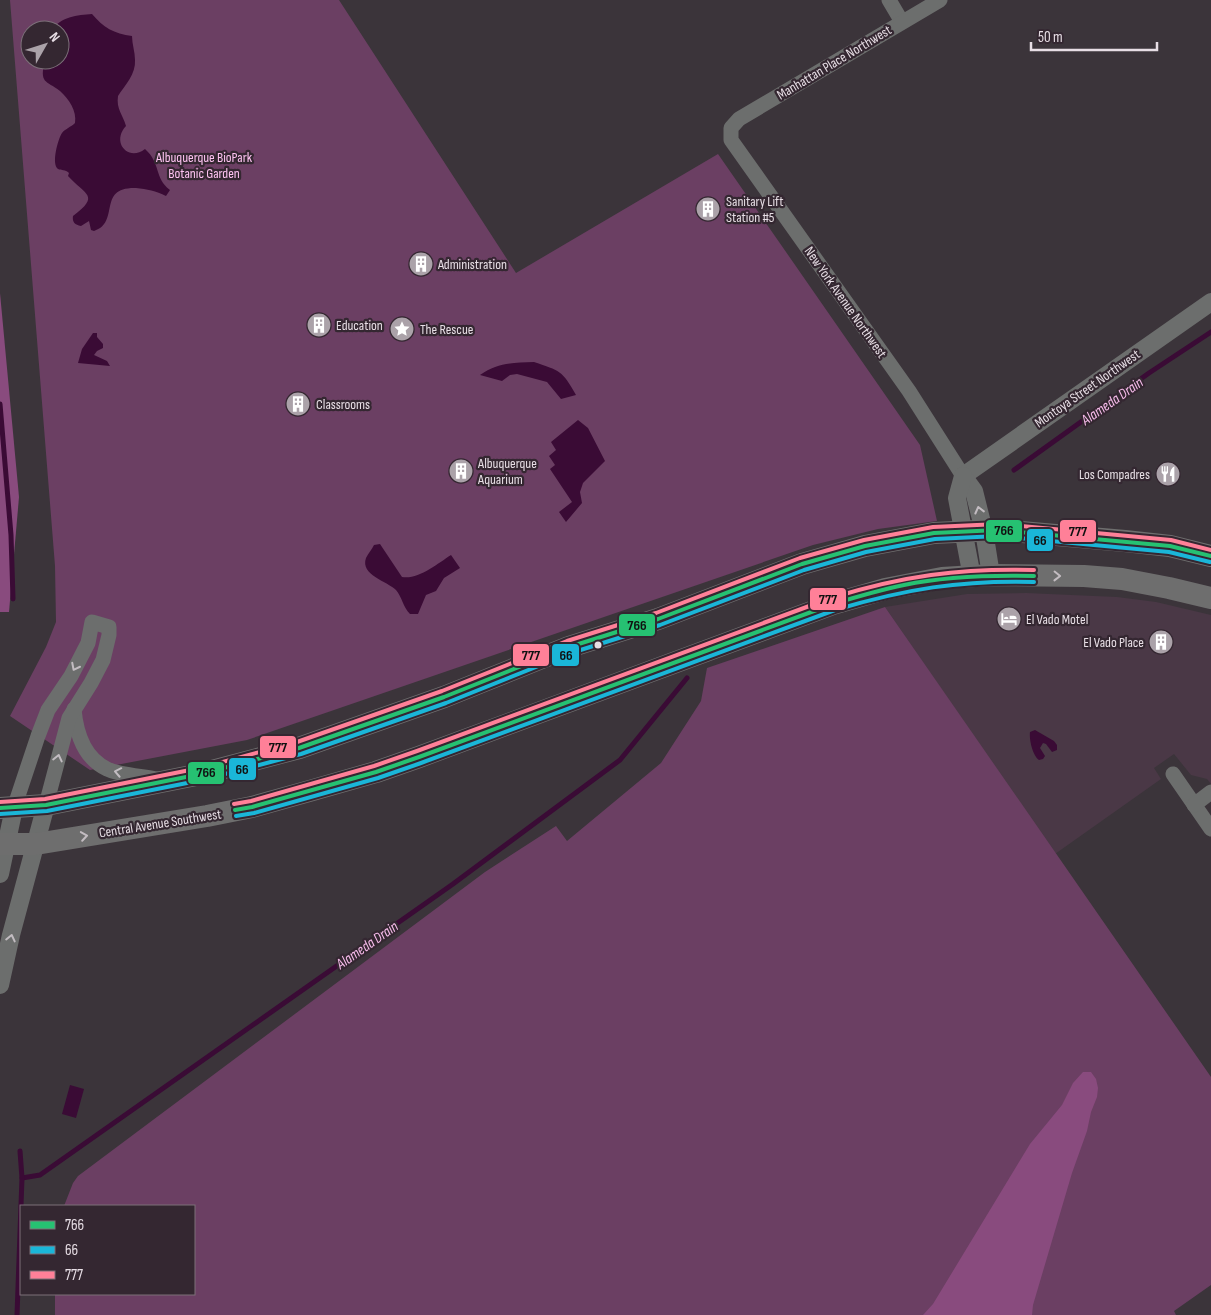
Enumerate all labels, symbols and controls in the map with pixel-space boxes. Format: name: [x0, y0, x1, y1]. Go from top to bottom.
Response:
north arrow: [20, 20, 70, 70]
scale bar: [1031, 20, 1157, 52]
street label: Manhattan Place Northwest: [774, 22, 895, 103]
text: 50 m: [1038, 28, 1063, 47]
text: N: [46, 29, 64, 45]
park label: Albuquerque BioPark Botanic Garden: [155, 149, 253, 182]
place label: Sanitary Lift Station #5: [726, 193, 783, 226]
building icon: Sanitary Lift Station #5: [695, 196, 721, 222]
street label: New York Avenue Northwest: [801, 243, 890, 361]
building icon: Administration: [408, 251, 434, 277]
place label: Administration: [437, 256, 507, 273]
building icon: Education: [306, 312, 332, 338]
place icon: The Rescue: [389, 316, 415, 342]
place label: Education: [336, 317, 383, 334]
place label: The Rescue: [420, 321, 473, 338]
street label: Montoya Street Northwest: [1031, 346, 1143, 431]
water label: Alameda Drain: [1077, 373, 1147, 430]
building icon: Classrooms: [285, 391, 311, 417]
place label: Classrooms: [316, 396, 370, 413]
place label: Albuquerque Aquarium: [477, 455, 537, 488]
building icon: Albuquerque Aquarium: [448, 458, 474, 484]
restaurant icon: Los Compadres: [1155, 461, 1181, 487]
place label: Los Compadres: [1079, 466, 1150, 483]
one-way arrow: [974, 506, 984, 514]
line badge: 766: [985, 519, 1023, 543]
line badge: 777: [1059, 519, 1097, 543]
text: 766: [994, 522, 1014, 539]
text: 777: [1069, 523, 1088, 540]
line badge: 66: [1026, 528, 1054, 552]
text: 66: [1033, 532, 1047, 549]
one-way arrow: [1054, 571, 1062, 581]
line badge: 777: [809, 587, 847, 611]
text: 777: [819, 591, 838, 608]
hotel icon: El Vado Motel: [996, 606, 1022, 632]
place label: El Vado Motel: [1026, 611, 1088, 628]
line badge: 766: [618, 613, 656, 637]
text: 766: [627, 617, 647, 634]
building icon: El Vado Place: [1148, 629, 1174, 655]
place label: El Vado Place: [1083, 634, 1144, 651]
unlabelled marker: [593, 640, 603, 650]
line badge: 777: [512, 643, 550, 667]
line badge: 66: [551, 643, 580, 667]
text: 777: [522, 647, 541, 664]
text: 66: [559, 647, 573, 664]
one-way arrow: [71, 662, 81, 671]
line badge: 777: [259, 735, 297, 759]
text: 777: [269, 739, 288, 756]
one-way arrow: [52, 753, 63, 762]
line badge: 66: [228, 757, 257, 781]
line badge: 766: [187, 761, 225, 785]
text: 66: [235, 761, 249, 778]
text: 766: [196, 764, 216, 781]
one-way arrow: [114, 767, 122, 777]
street label: Central Avenue Southwest: [98, 805, 223, 842]
one-way arrow: [79, 831, 88, 841]
water label: Alameda Drain: [332, 917, 402, 974]
one-way arrow: [5, 933, 16, 942]
legend: [20, 1205, 195, 1295]
text: 766: [65, 1216, 84, 1235]
text: 66: [65, 1241, 78, 1260]
text: 777: [65, 1266, 83, 1285]

